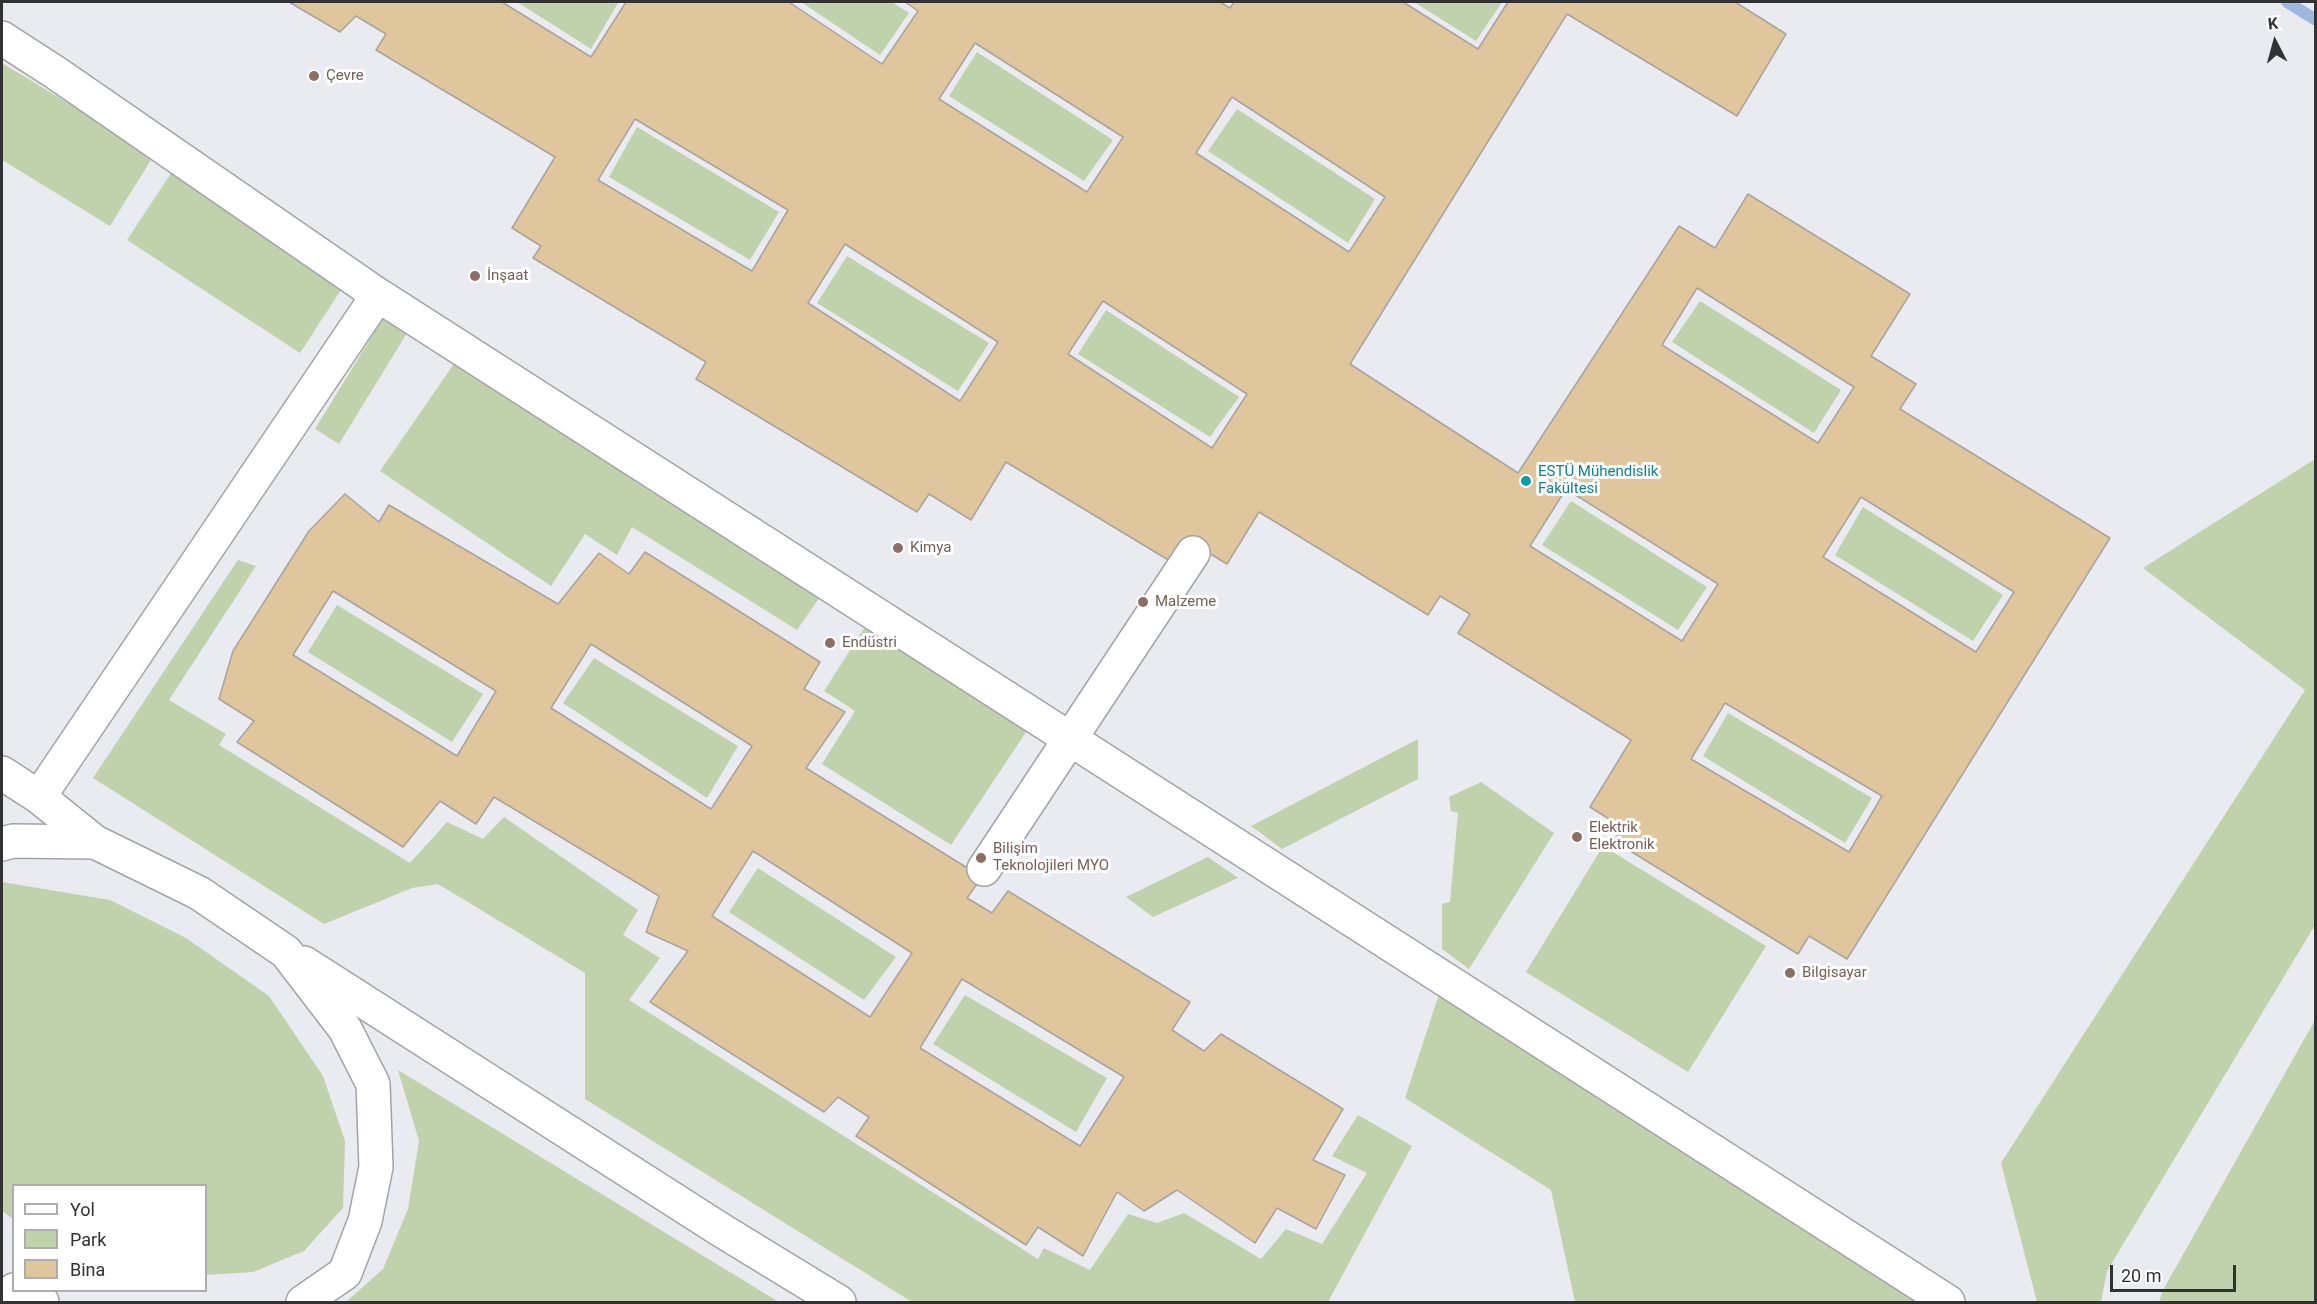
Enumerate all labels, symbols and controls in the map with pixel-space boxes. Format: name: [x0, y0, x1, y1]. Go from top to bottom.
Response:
north arrow: [2245, 12, 2305, 72]
text: K: [2267, 14, 2279, 34]
place label: Çevre: [326, 67, 364, 85]
marker: Çevre: [307, 69, 321, 83]
place label: İnşaat: [487, 267, 528, 285]
marker: İnşaat: [468, 269, 482, 283]
place label: ESTÜ Mühendislik Fakültesi: [1538, 463, 1658, 498]
marker: ESTÜ Mühendislik Fakültesi: [1519, 474, 1533, 488]
place label: Kimya: [910, 539, 951, 557]
marker: Kimya: [891, 541, 905, 555]
place label: Malzeme: [1155, 593, 1216, 611]
marker: Malzeme: [1136, 595, 1150, 609]
place label: Endüstri: [842, 634, 897, 652]
marker: Endüstri: [823, 636, 837, 650]
place label: Elektrik Elektronik: [1589, 819, 1655, 854]
marker: Elektrik Elektronik: [1570, 830, 1584, 844]
place label: Bilişim Teknolojileri MYO: [993, 840, 1109, 875]
marker: Bilişim Teknolojileri MYO: [974, 851, 988, 865]
place label: Bilgisayar: [1802, 964, 1867, 982]
marker: Bilgisayar: [1783, 966, 1797, 980]
legend: [12, 1184, 207, 1292]
text: Yol: [70, 1199, 95, 1220]
text: Park: [70, 1229, 106, 1250]
scale bar: [2113, 1253, 2239, 1291]
text: Bina: [70, 1259, 105, 1280]
text: 20 m: [2121, 1265, 2161, 1286]

